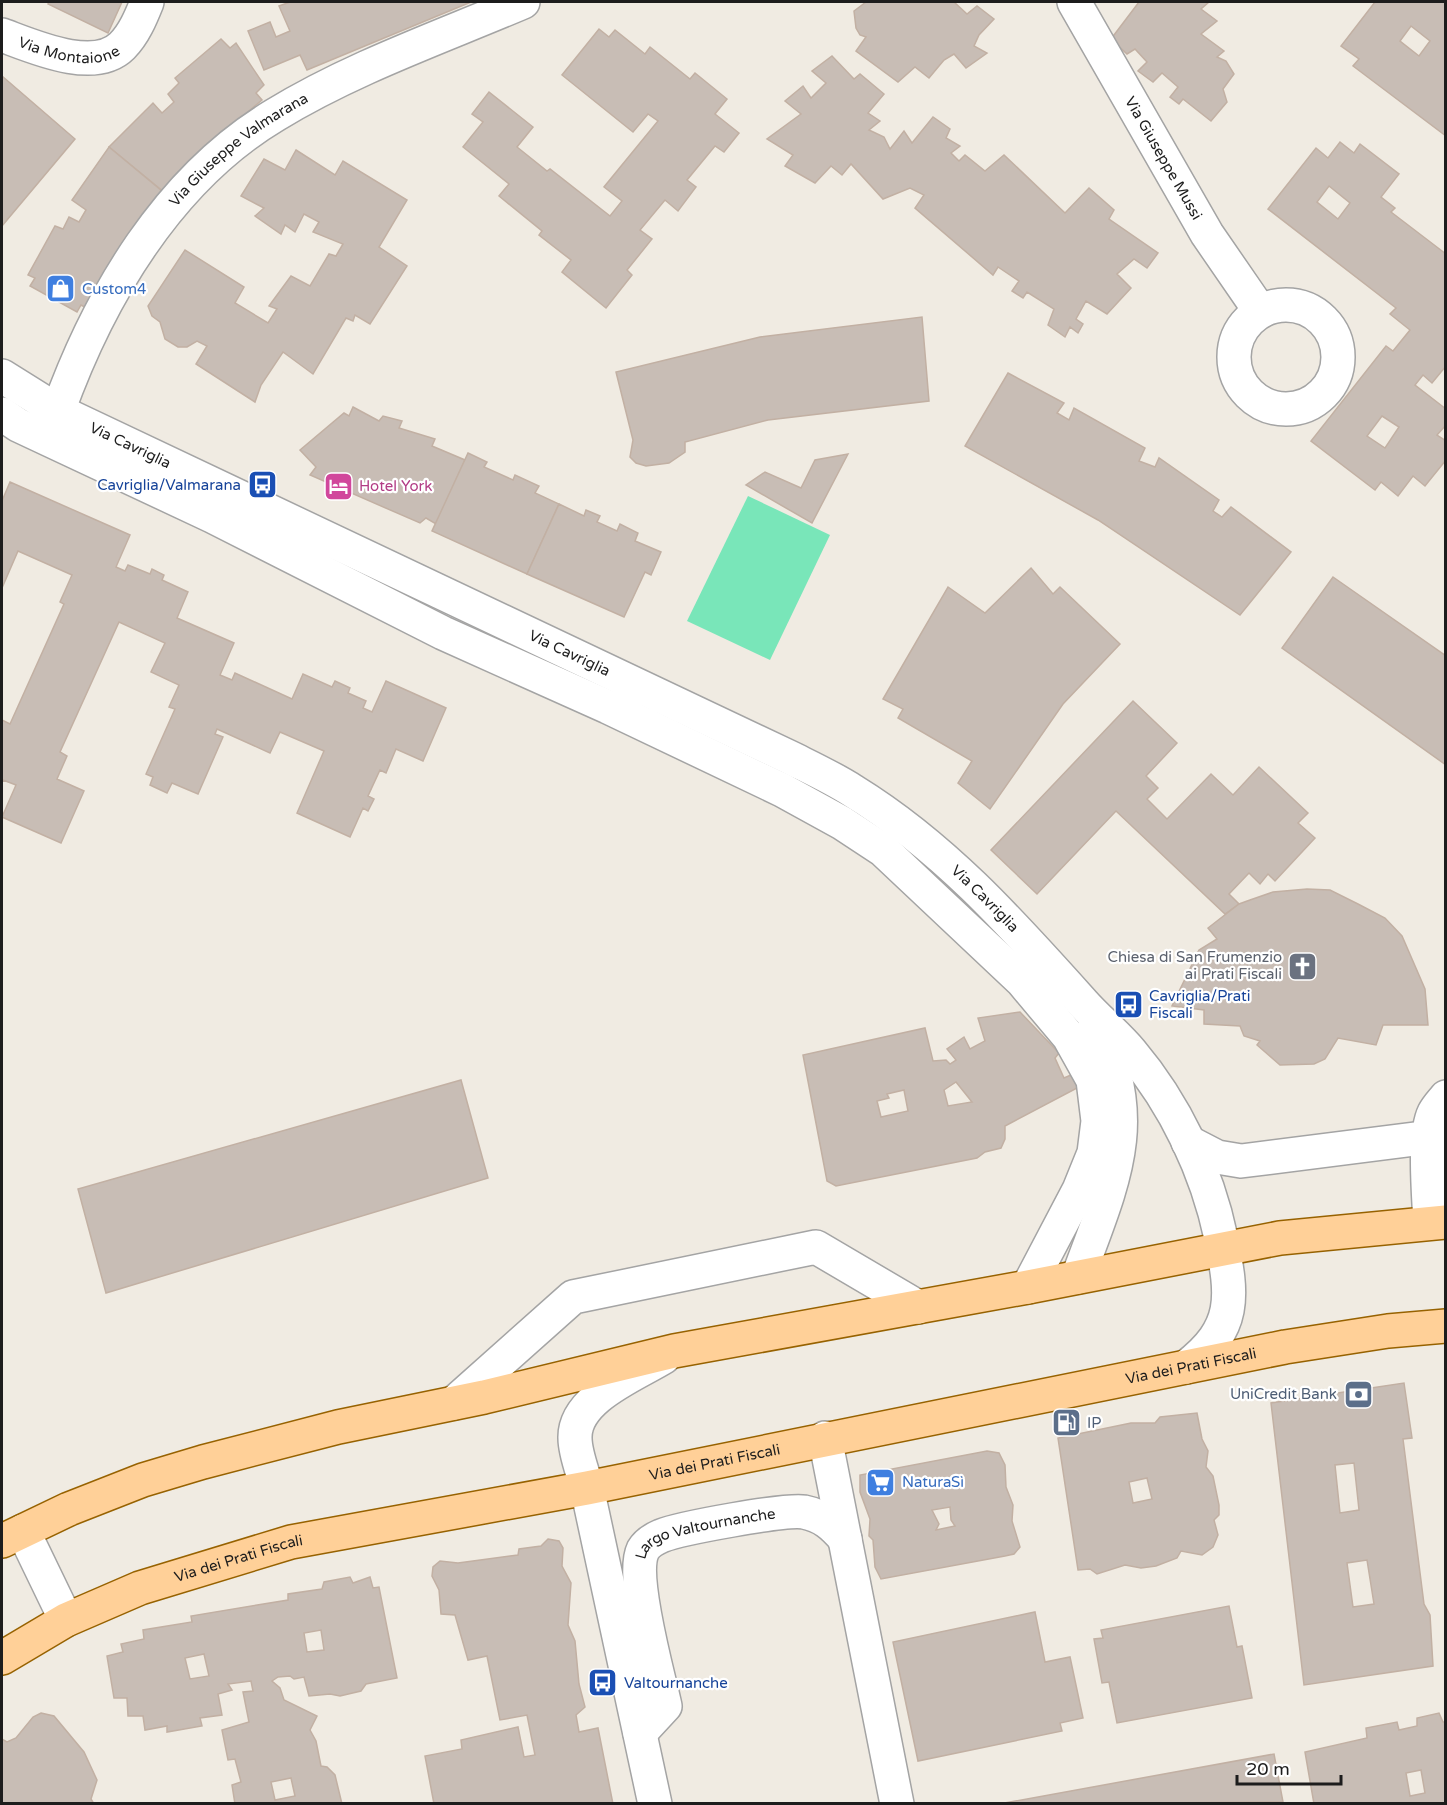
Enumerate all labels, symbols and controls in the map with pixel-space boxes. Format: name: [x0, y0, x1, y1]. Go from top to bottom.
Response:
street label: Via Montaione: [16, 33, 123, 67]
street label: Via Giuseppe Valmarana: [165, 89, 311, 210]
street label: Via Giuseppe Mussi: [1121, 93, 1206, 223]
shop icon: Custom4: [45, 273, 77, 305]
place label: Custom4: [82, 280, 146, 298]
street label: Via Cavriglia: [87, 418, 174, 472]
bus stop icon: Cavriglia/Valmarana: [246, 469, 278, 501]
hotel icon: Hotel York: [322, 470, 354, 502]
place label: Cavriglia/Valmarana: [97, 476, 241, 494]
place label: Hotel York: [359, 477, 432, 495]
street label: Via Cavriglia: [526, 626, 613, 680]
street label: Via Cavriglia: [948, 861, 1023, 936]
place label: Chiesa di San Frumenzio ai Prati Fiscali: [1108, 948, 1282, 983]
church icon: Chiesa di San Frumenzio ai Prati Fiscali: [1287, 950, 1319, 982]
place label: Cavriglia/Prati Fiscali: [1149, 987, 1251, 1022]
bus stop icon: Cavriglia/Prati Fiscali: [1112, 989, 1144, 1021]
street label: Via dei Prati Fiscali: [1124, 1344, 1258, 1388]
bank icon: UniCredit Bank: [1342, 1378, 1374, 1410]
place label: UniCredit Bank: [1230, 1385, 1337, 1403]
fuel station icon: IP: [1050, 1407, 1082, 1439]
place label: IP: [1087, 1414, 1101, 1432]
street label: Via dei Prati Fiscali: [648, 1440, 782, 1484]
supermarket icon: NaturaSì: [865, 1466, 897, 1498]
place label: NaturaSì: [902, 1473, 964, 1491]
street label: Largo Valtournanche: [632, 1505, 776, 1561]
street label: Via dei Prati Fiscali: [172, 1531, 304, 1586]
bus stop icon: Valtournanche: [587, 1667, 619, 1699]
place label: Valtournanche: [624, 1674, 728, 1692]
scale bar: [1237, 1748, 1340, 1786]
text: 20 m: [1246, 1758, 1290, 1780]

